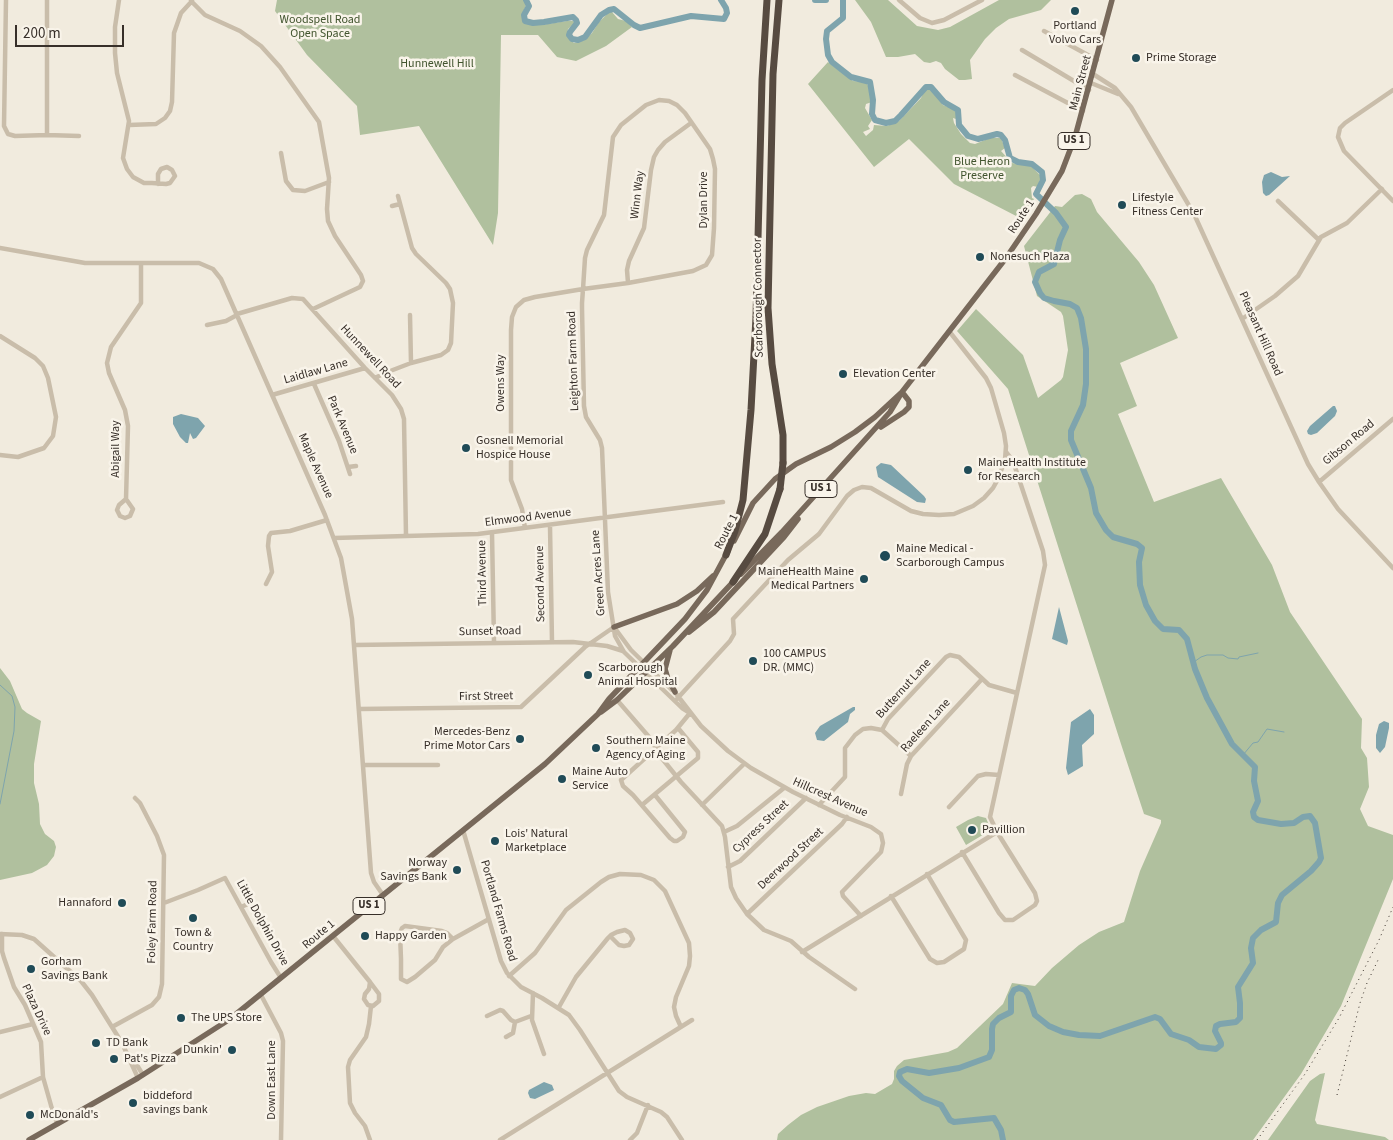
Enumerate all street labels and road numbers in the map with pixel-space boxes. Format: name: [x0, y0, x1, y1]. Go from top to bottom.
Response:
street label: Main Street: [1067, 54, 1095, 112]
road number: US 1: [1058, 132, 1090, 150]
street label: Winn Way: [628, 170, 648, 220]
street label: Dylan Drive: [697, 171, 711, 229]
street label: Route 1: [1006, 197, 1038, 237]
street label: Scarborough Connector: [751, 238, 767, 358]
street label: Pleasant Hill Road: [1235, 290, 1285, 378]
street label: Leighton Farm Road: [565, 311, 583, 411]
street label: Hunnewell Road: [337, 322, 403, 392]
street label: Owens Way: [494, 354, 508, 412]
street label: Laidlaw Lane: [282, 356, 350, 388]
street label: Park Avenue: [323, 394, 361, 456]
street label: Gibson Road: [1320, 417, 1378, 469]
street label: Abigail Way: [109, 420, 123, 478]
street label: Maple Avenue: [294, 431, 336, 501]
road number: US 1: [805, 480, 837, 498]
street label: Elmwood Avenue: [484, 506, 572, 530]
street label: Route 1: [712, 512, 742, 552]
street label: Green Acres Lane: [589, 530, 609, 616]
street label: Third Avenue: [475, 540, 491, 606]
street label: Second Avenue: [533, 546, 549, 622]
street label: Sunset Road: [459, 624, 521, 640]
street label: Butternut Lane: [873, 656, 935, 722]
street label: First Street: [459, 689, 513, 705]
street label: Raeleen Lane: [898, 696, 954, 756]
street label: Hillcrest Avenue: [790, 775, 870, 821]
street label: Cypress Street: [730, 797, 792, 857]
street label: Deerwood Street: [755, 825, 827, 893]
street label: Portland Farms Road: [477, 859, 519, 963]
street label: Little Dolphin Drive: [232, 877, 292, 969]
street label: Foley Farm Road: [145, 880, 161, 964]
road number: US 1: [353, 898, 385, 914]
street label: Route 1: [300, 917, 338, 953]
street label: Plaza Drive: [18, 982, 54, 1038]
street label: Down East Lane: [265, 1040, 279, 1120]

